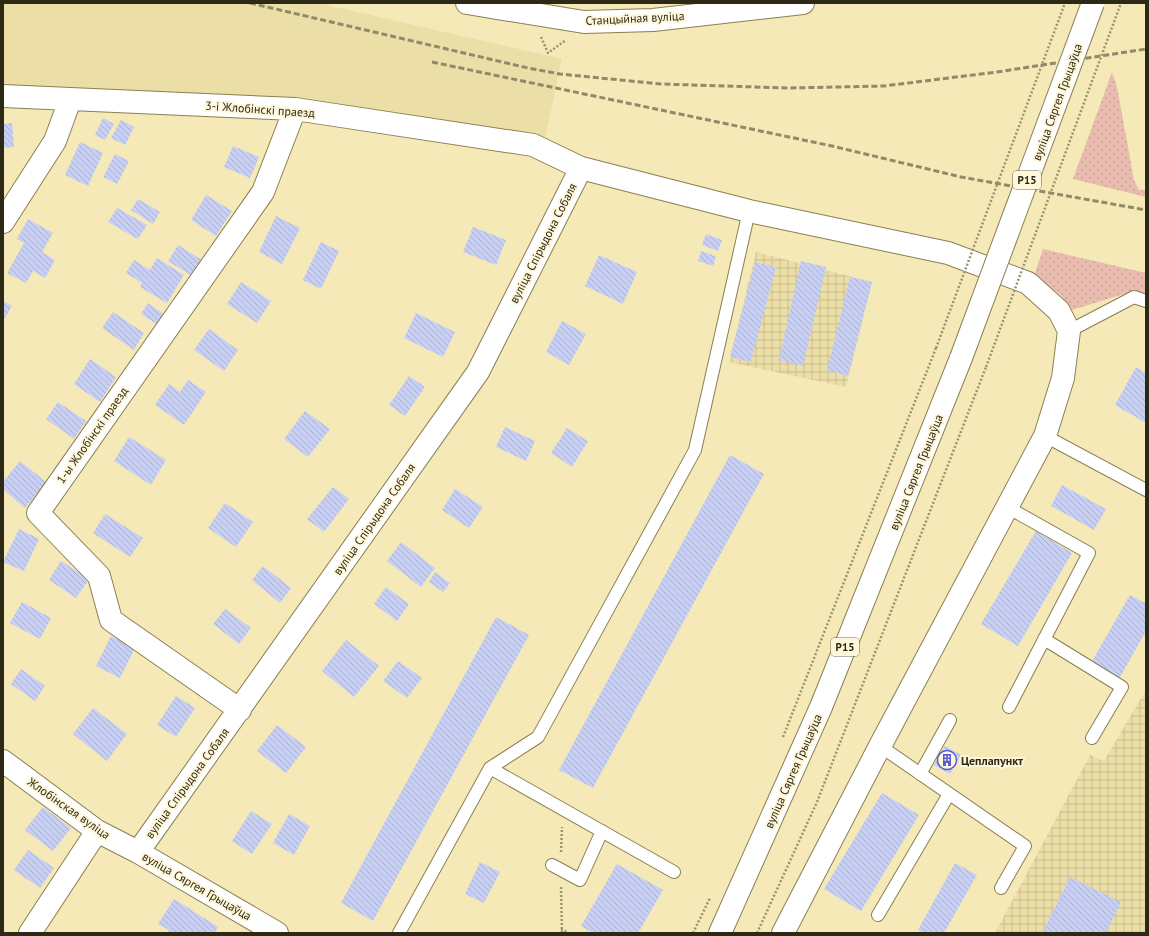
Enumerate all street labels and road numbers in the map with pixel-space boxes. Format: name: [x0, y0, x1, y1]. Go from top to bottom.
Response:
street label: Станцыйная вуліца: [585, 8, 685, 28]
street label: вуліца Сяргея Грыцаўца: [1029, 41, 1085, 163]
street label: 3-і Жлобінскі праезд: [205, 98, 316, 120]
road number: Р15: [1013, 171, 1041, 189]
street label: вуліца Спірыдона Собаля: [506, 180, 580, 306]
street label: 1-ы Жлобінскі праезд: [53, 383, 131, 486]
street label: вуліца Сяргея Грыцаўца: [886, 412, 946, 532]
street label: вуліца Спірыдона Собаля: [330, 460, 418, 578]
road number: Р15: [831, 638, 859, 656]
street label: вуліца Сяргея Грыцаўца: [761, 711, 825, 831]
street label: вуліца Спірыдона Собаля: [142, 725, 232, 841]
street label: Жлобінская вуліца: [24, 773, 113, 842]
street label: вуліца Сяргея Грыцаўца: [140, 849, 254, 923]

